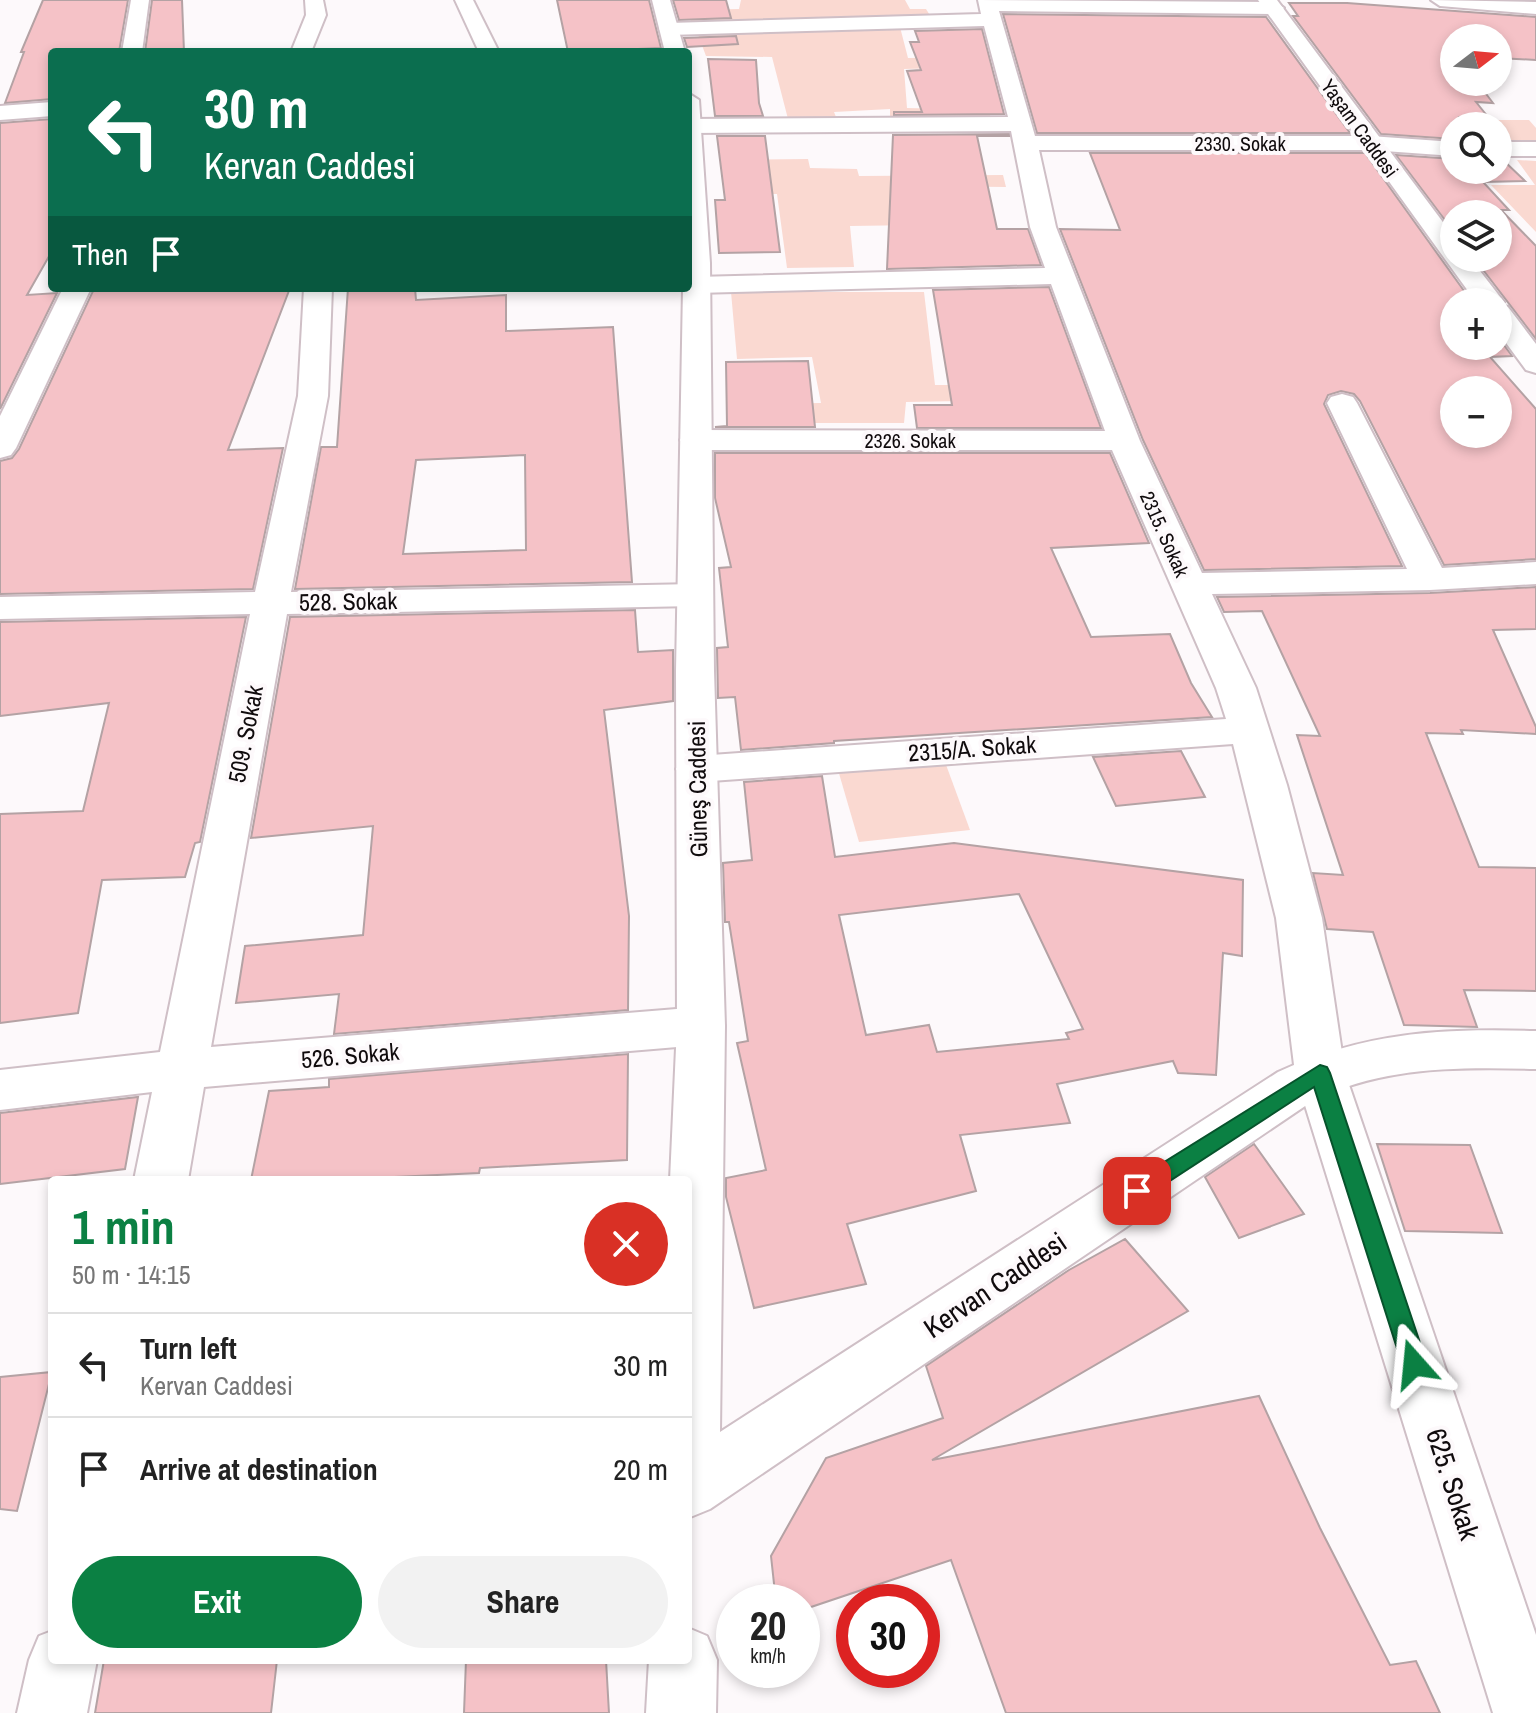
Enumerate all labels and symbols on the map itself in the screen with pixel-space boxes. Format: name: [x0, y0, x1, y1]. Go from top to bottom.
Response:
north arrow: [1440, 24, 1512, 96]
street label: Yaşam Caddesi: [1315, 73, 1405, 183]
street label: 2330. Sokak: [1194, 130, 1286, 157]
street label: 2326. Sokak: [864, 427, 956, 454]
street label: 2315. Sokak: [1134, 487, 1196, 582]
street label: 528. Sokak: [298, 584, 398, 618]
street label: 509. Sokak: [220, 682, 270, 785]
street label: Güneş Caddesi: [680, 720, 714, 858]
street label: 2315/A. Sokak: [907, 728, 1037, 768]
street label: 526. Sokak: [300, 1035, 401, 1075]
pin: [1103, 1157, 1171, 1225]
street label: Kervan Caddesi: [916, 1223, 1074, 1347]
position arrow: [1372, 1322, 1456, 1406]
street label: 625. Sokak: [1417, 1423, 1489, 1545]
speed limit sign: 30: [836, 1584, 940, 1688]

